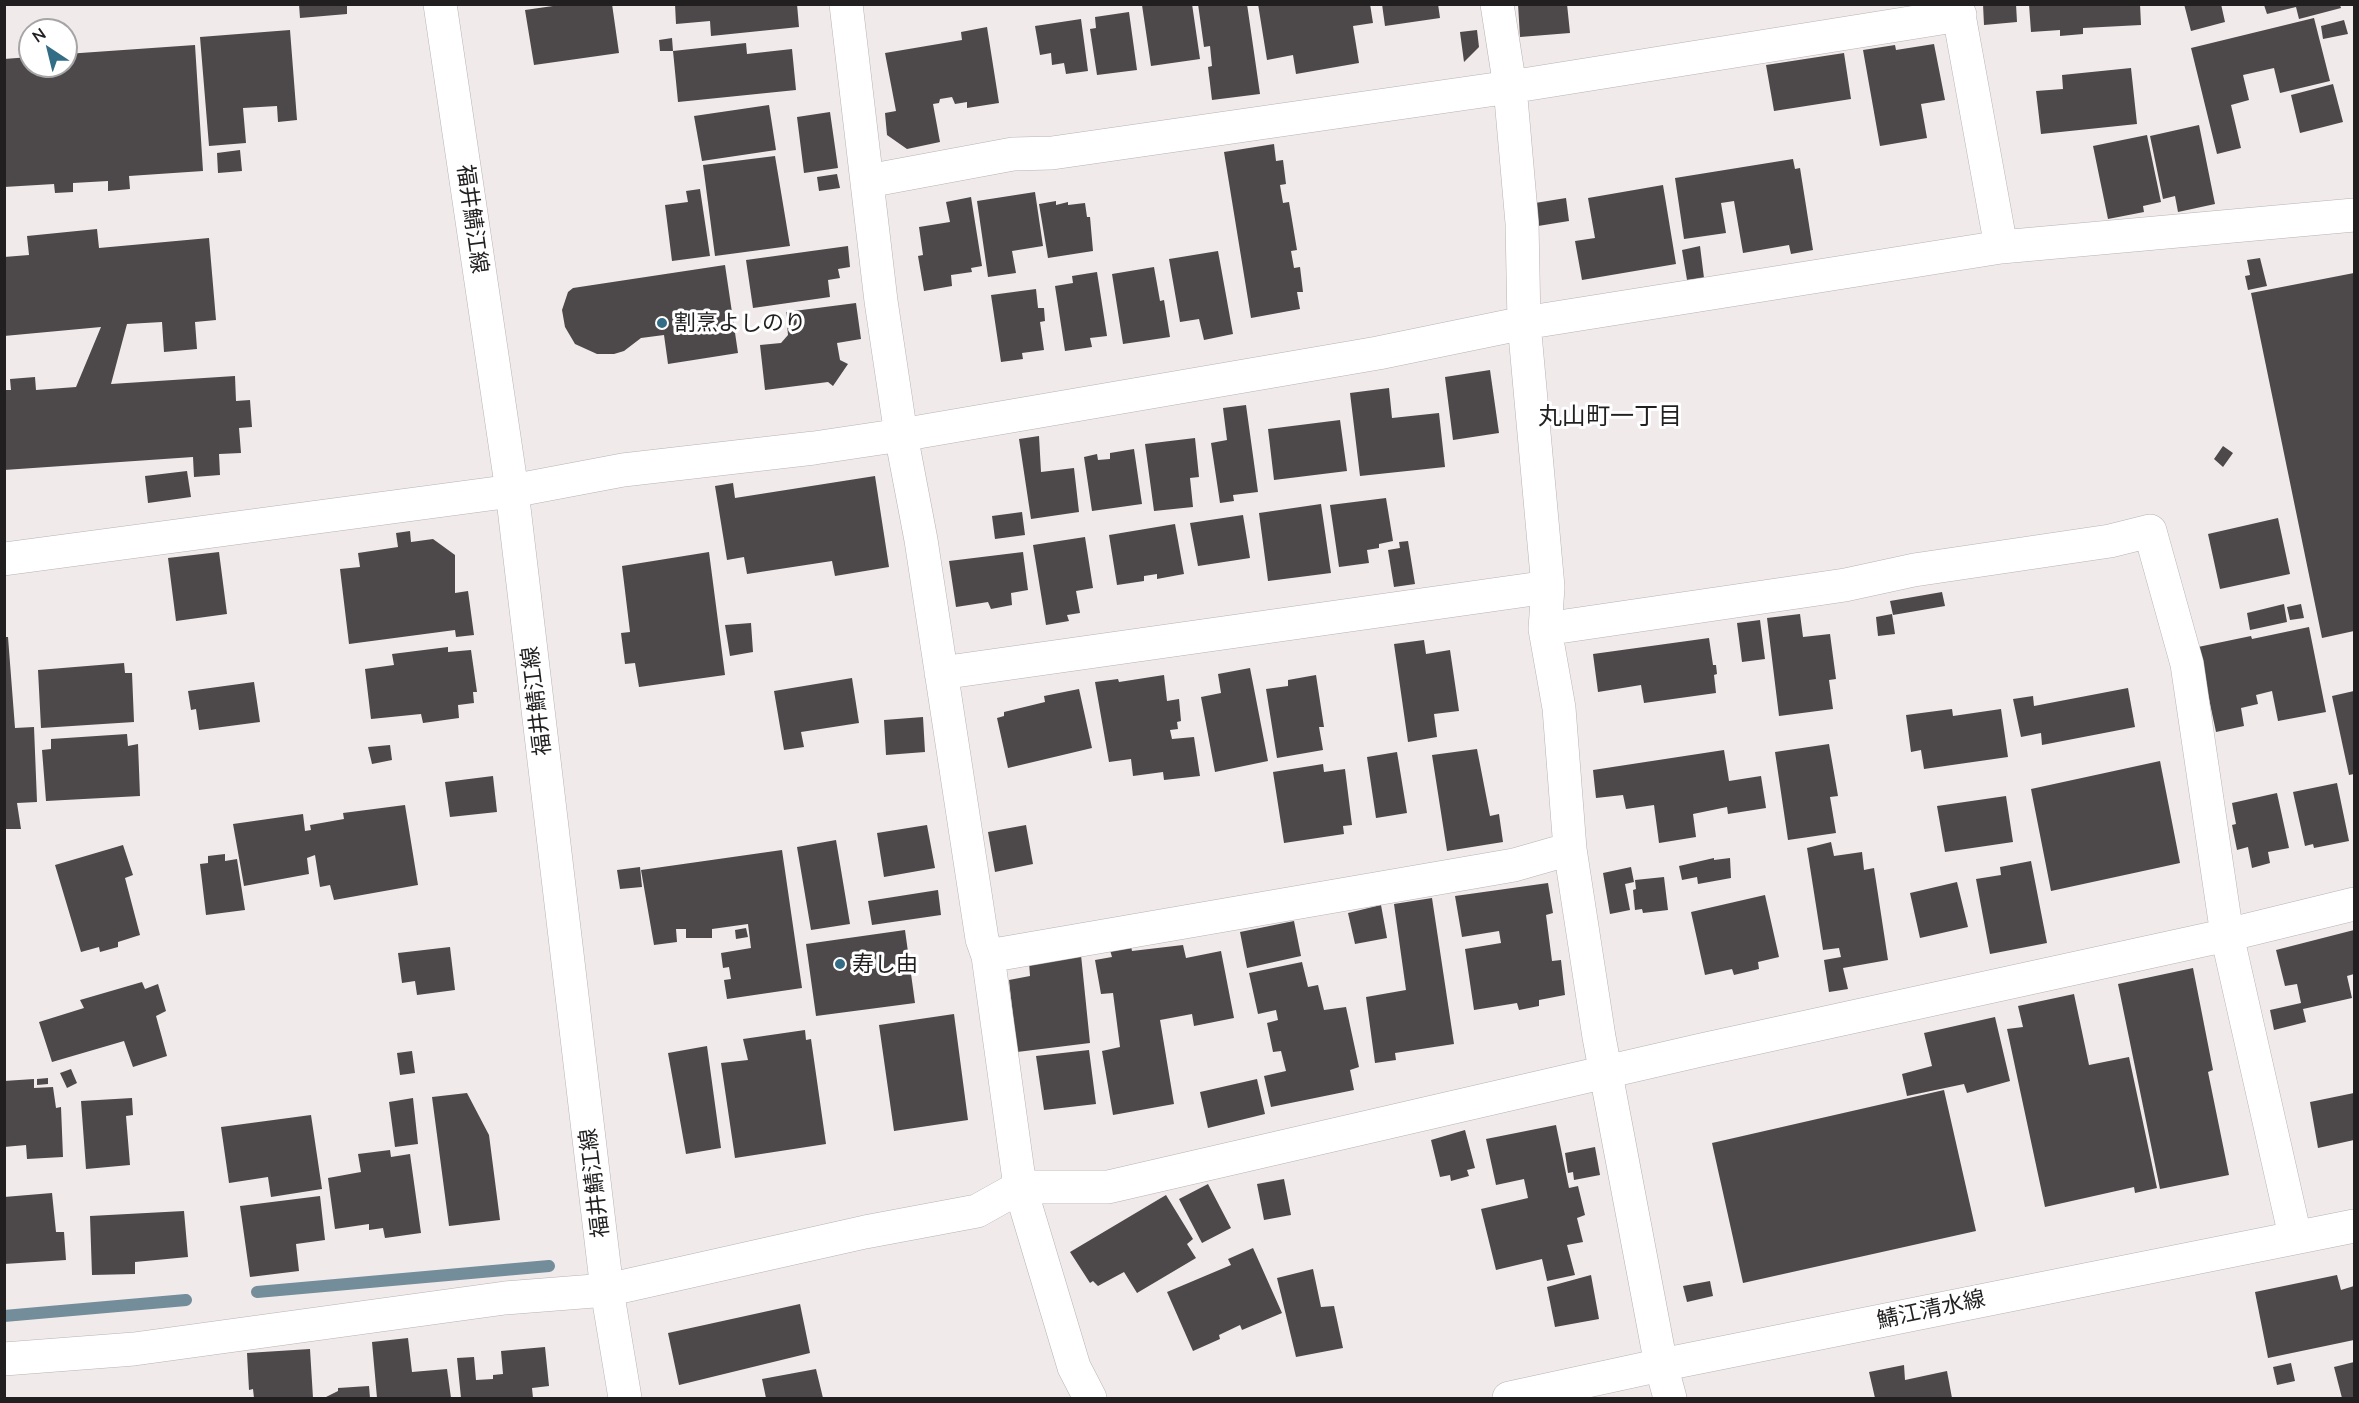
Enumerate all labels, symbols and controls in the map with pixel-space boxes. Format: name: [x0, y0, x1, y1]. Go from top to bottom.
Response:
north arrow: [18, 18, 78, 78]
text: N: [28, 23, 50, 47]
street label: 福井鯖江線: [451, 163, 493, 275]
place label: 割烹よしのり: [674, 310, 806, 336]
marker: 割烹よしのり: [655, 316, 669, 330]
district label: 丸山町一丁目: [1538, 403, 1682, 431]
street label: 福井鯖江線: [517, 645, 557, 757]
place label: 寿し由: [852, 951, 918, 977]
marker: 寿し由: [833, 957, 847, 971]
street label: 福井鯖江線: [575, 1127, 615, 1239]
street label: 鯖江清水線: [1874, 1286, 1988, 1334]

